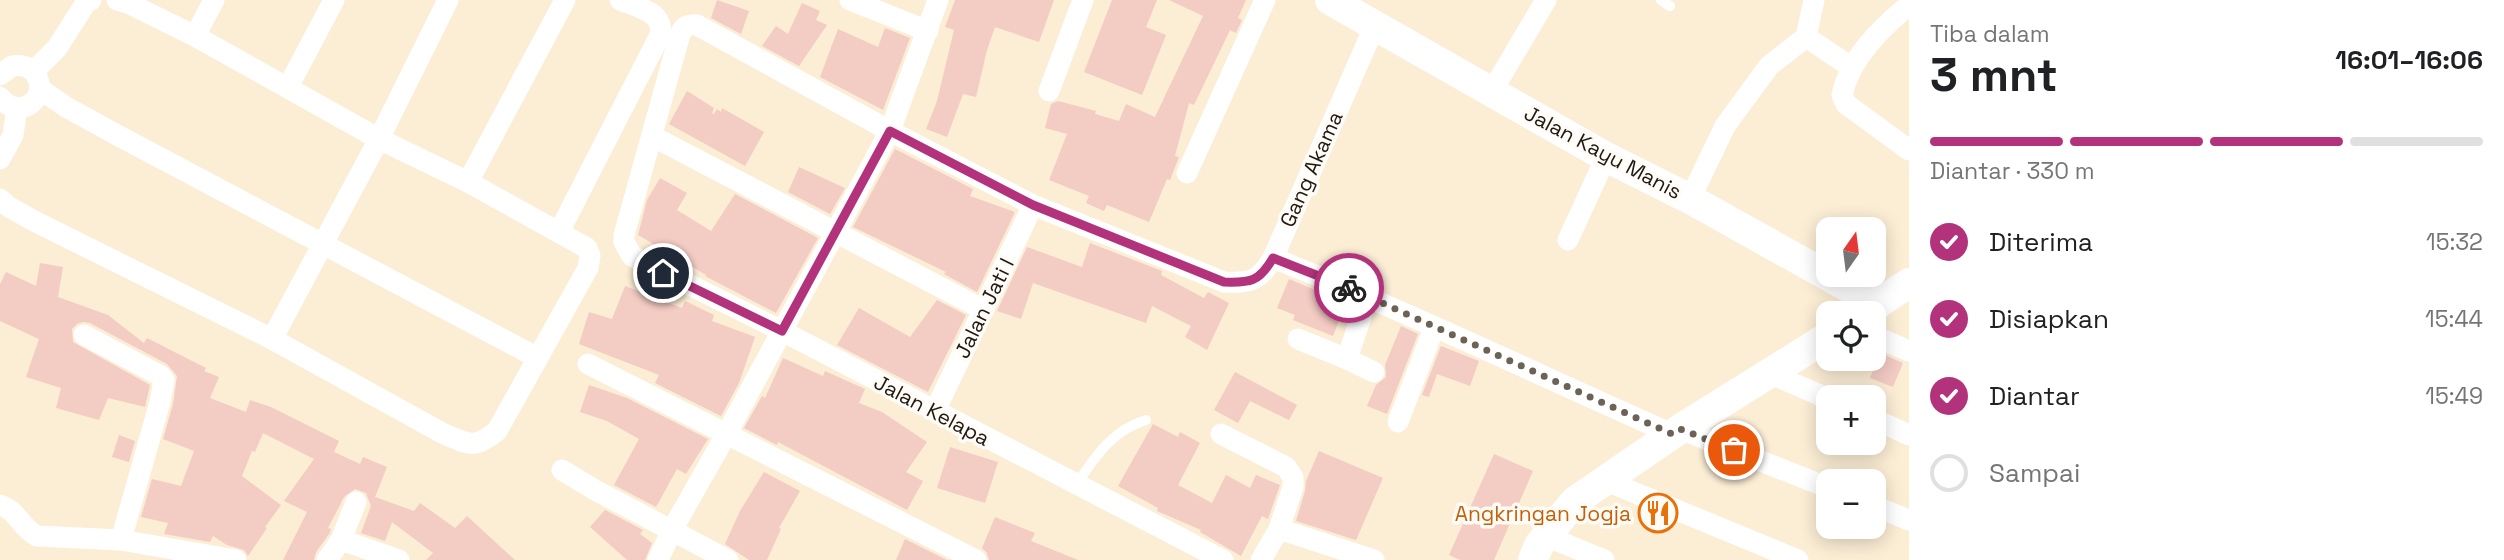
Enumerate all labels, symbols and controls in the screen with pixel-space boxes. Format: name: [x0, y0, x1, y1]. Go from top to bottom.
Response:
text: Tiba dalam: [1930, 19, 2050, 49]
text: 16:01–16:06: [2335, 43, 2483, 77]
text: 3 mnt: [1930, 46, 2058, 104]
street label: Jalan Kayu Manis: [1520, 99, 1686, 205]
street label: Gang Akama: [1273, 107, 1349, 231]
text: Diantar · 330 m: [1930, 156, 2095, 186]
north arrow: [1816, 217, 1886, 287]
map controls: [1816, 217, 1886, 539]
icon: check: [1930, 223, 1968, 261]
text: Diterima: [1989, 225, 2093, 259]
text: 15:32: [2426, 227, 2483, 257]
pin: [633, 243, 693, 303]
street label: Jalan Jati I: [948, 253, 1020, 363]
courier: [1314, 253, 1384, 323]
icon: home: [644, 254, 682, 292]
icon: bike: [1330, 269, 1368, 307]
icon: check: [1930, 300, 1968, 338]
button: locate: [1816, 301, 1886, 371]
text: Disiapkan: [1989, 302, 2109, 336]
text: 15:44: [2425, 304, 2483, 334]
street label: Jalan Kelapa: [870, 368, 994, 452]
icon: check: [1930, 377, 1968, 415]
text: Diantar: [1989, 379, 2080, 413]
text: 15:49: [2425, 381, 2483, 411]
button: +: [1816, 385, 1886, 455]
pin: [1704, 420, 1764, 480]
icon: bag: [1715, 431, 1753, 469]
text: Sampai: [1989, 456, 2080, 490]
button: −: [1816, 469, 1886, 539]
restaurant icon: Angkringan Jogja: [1637, 492, 1679, 534]
place label: Angkringan Jogja: [1455, 500, 1631, 527]

